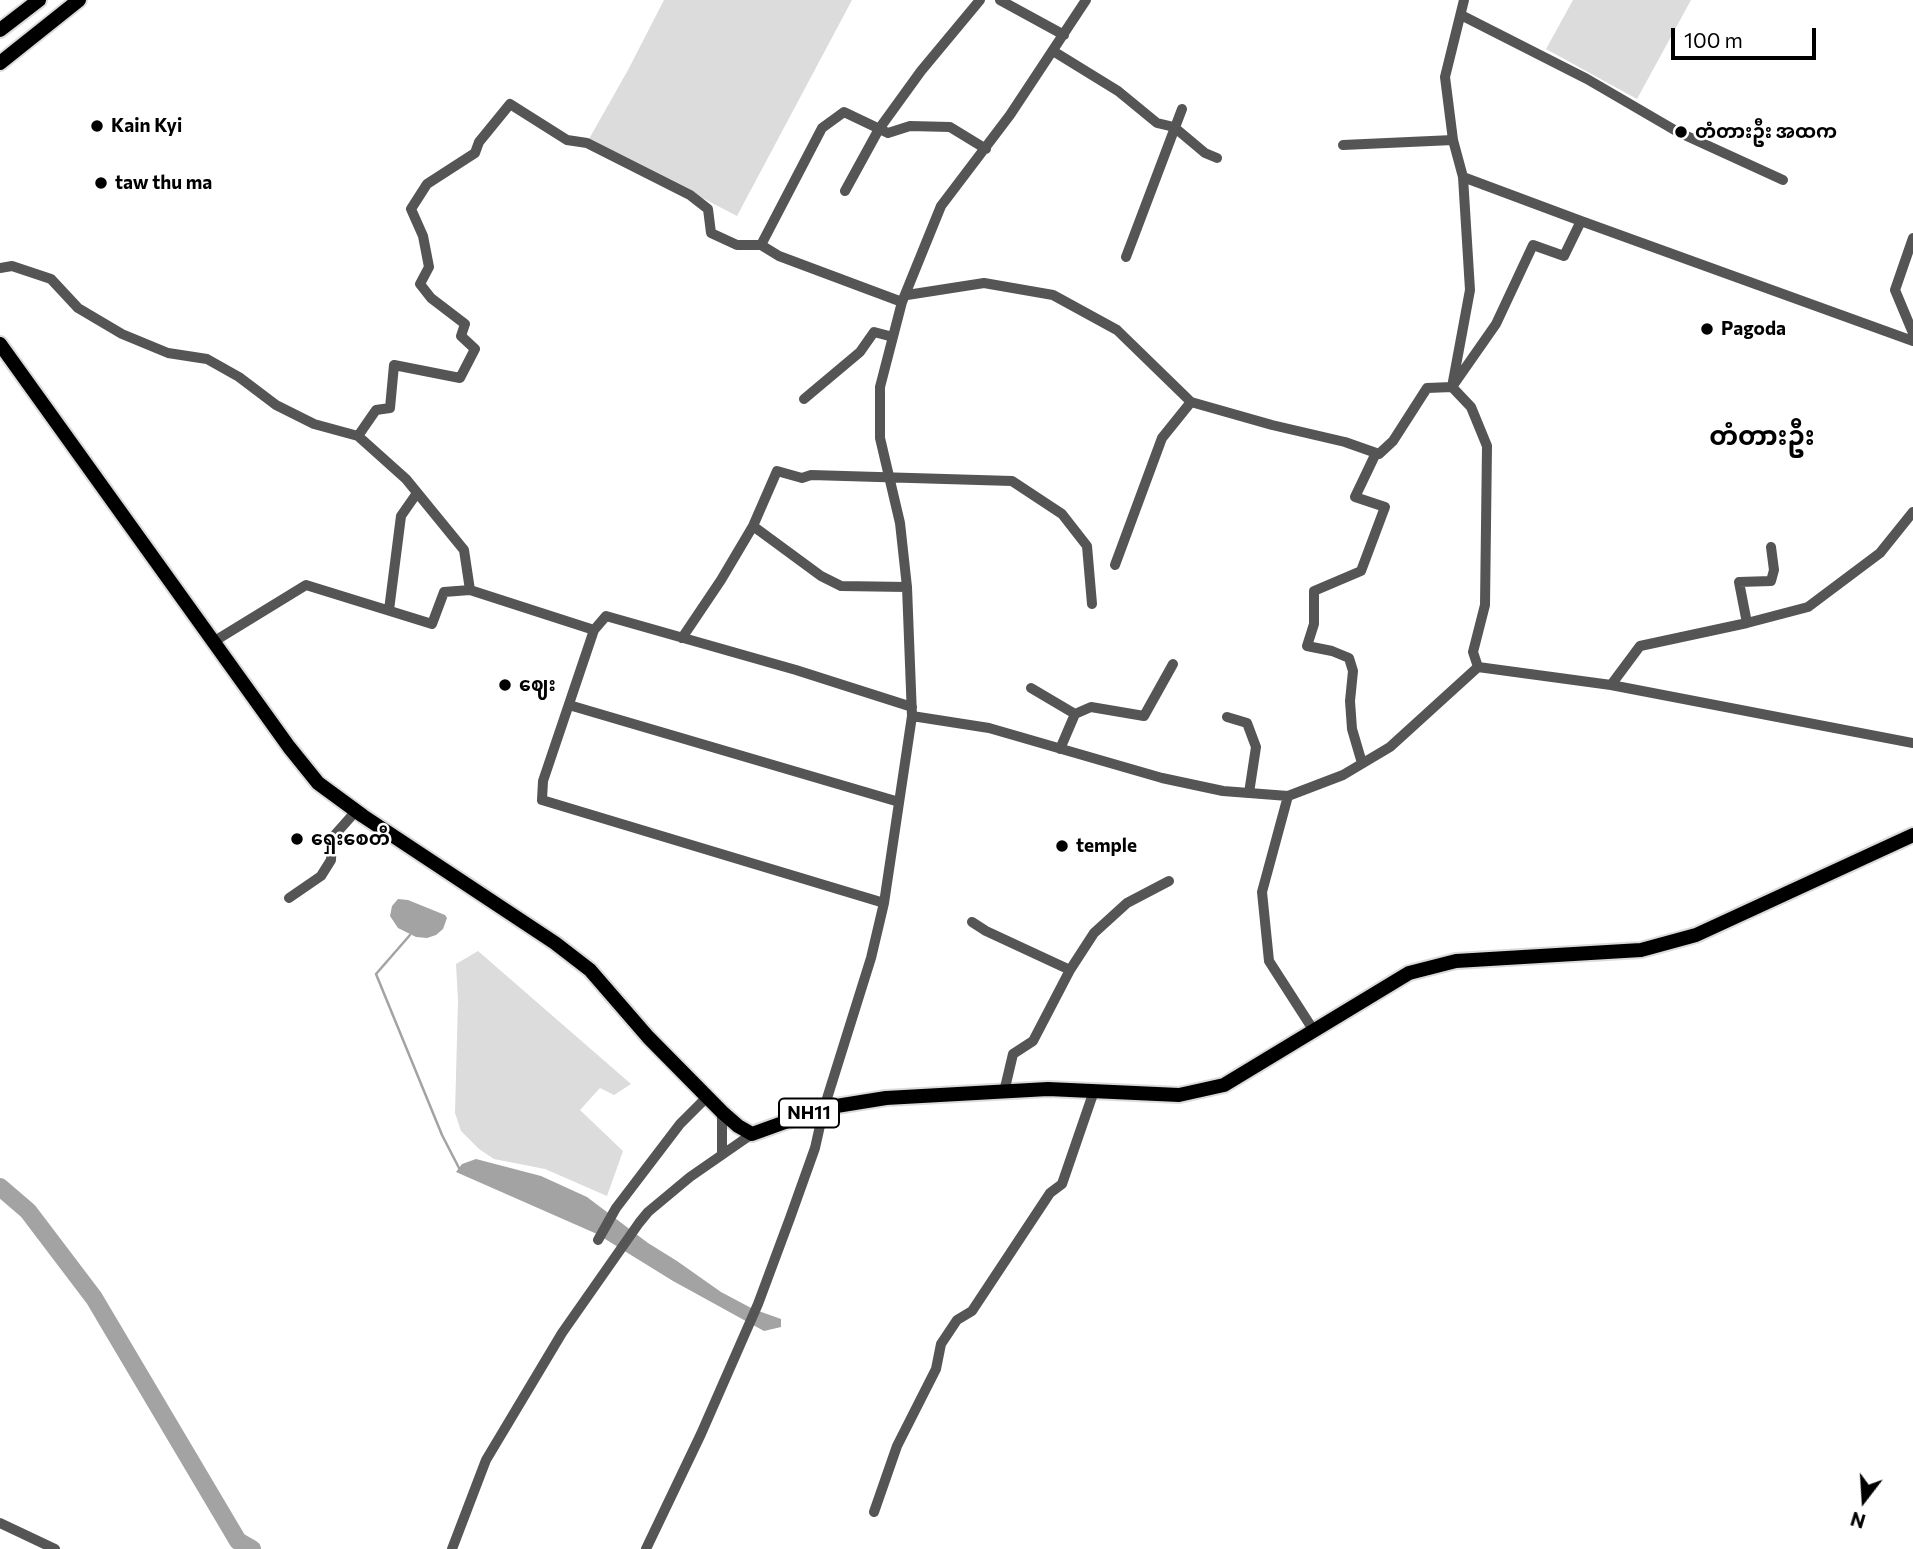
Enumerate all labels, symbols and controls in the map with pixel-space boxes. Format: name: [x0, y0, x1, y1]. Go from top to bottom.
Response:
scale bar: [1675, 14, 1820, 58]
text: 100 m: [1684, 27, 1743, 52]
place label: Kain Kyi: [111, 115, 182, 137]
marker: Kain Kyi: [89, 118, 105, 134]
place label: တံတားဦး အထက: [1695, 121, 1837, 143]
marker: တံတားဦး အထက: [1673, 124, 1689, 140]
place label: taw thu ma: [115, 172, 212, 194]
marker: taw thu ma: [93, 175, 109, 191]
place label: Pagoda: [1721, 318, 1786, 340]
marker: Pagoda: [1699, 321, 1715, 337]
district label: တံတားဦး: [1709, 420, 1815, 452]
place label: ဈေး: [519, 674, 556, 696]
marker: ဈေး: [497, 677, 513, 693]
place label: ရှေးစေတီ: [311, 828, 390, 850]
marker: ရှေးစေတီ: [289, 831, 305, 847]
place label: temple: [1076, 835, 1137, 857]
marker: temple: [1054, 838, 1070, 854]
road number: NH11: [779, 1098, 839, 1128]
north arrow: [1829, 1465, 1899, 1535]
text: N: [1848, 1507, 1868, 1534]

